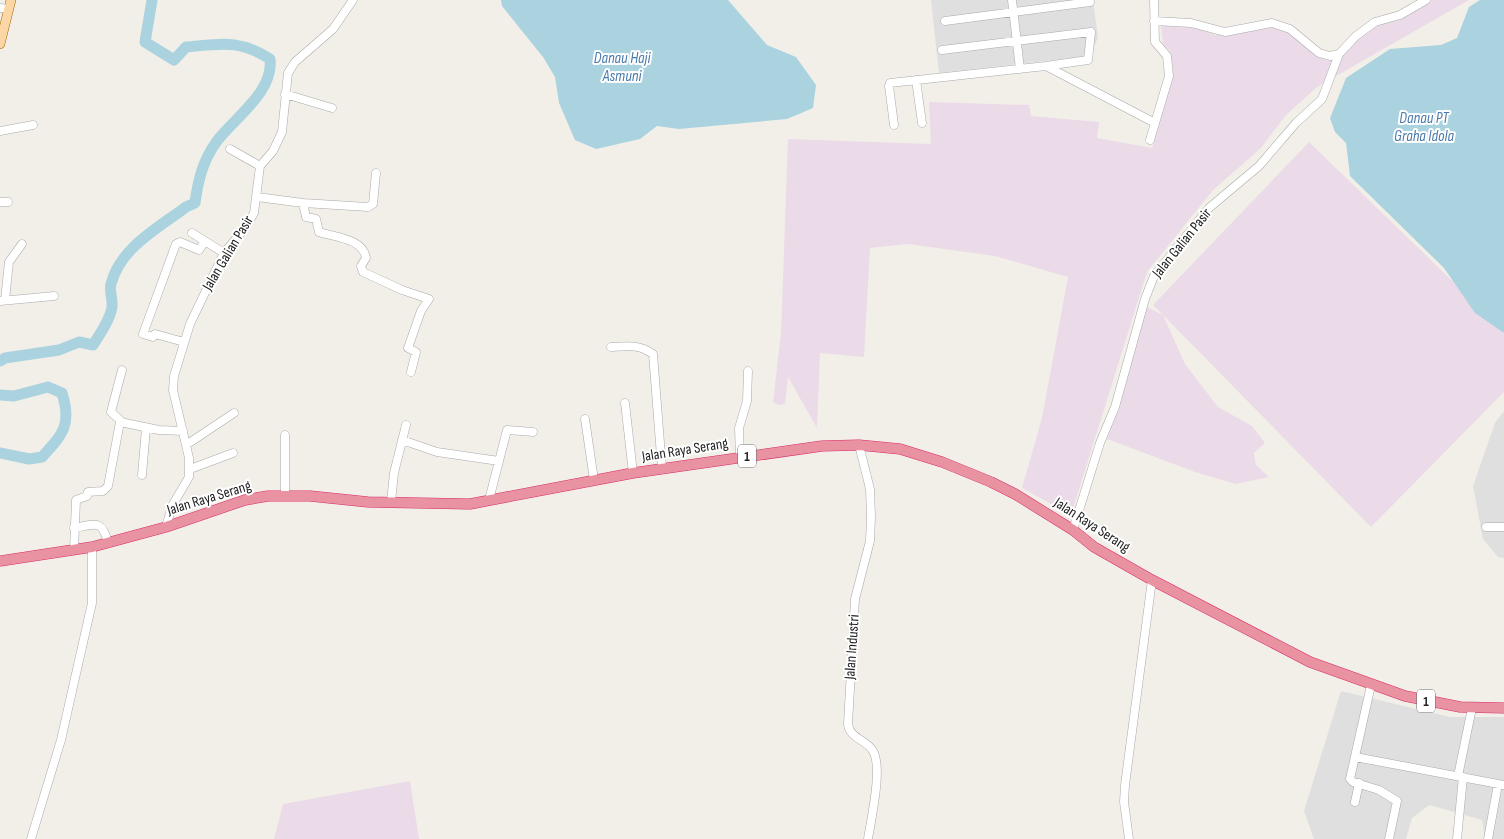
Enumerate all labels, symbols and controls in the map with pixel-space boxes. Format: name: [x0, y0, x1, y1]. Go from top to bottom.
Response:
water label: Danau Haji Asmuni: [594, 49, 651, 86]
water label: Danau PT Graha Idola: [1394, 109, 1454, 146]
street label: Jalan Galian Pasir: [1147, 204, 1216, 283]
street label: Jalan Galian Pasir: [198, 211, 258, 295]
street label: Jalan Raya Serang: [640, 434, 729, 466]
road number: 1: [738, 444, 756, 468]
street label: Jalan Raya Serang: [164, 476, 253, 520]
street label: Jalan Raya Serang: [1049, 493, 1134, 557]
street label: Jalan Industri: [840, 614, 864, 681]
road number: 1: [1417, 689, 1435, 712]

